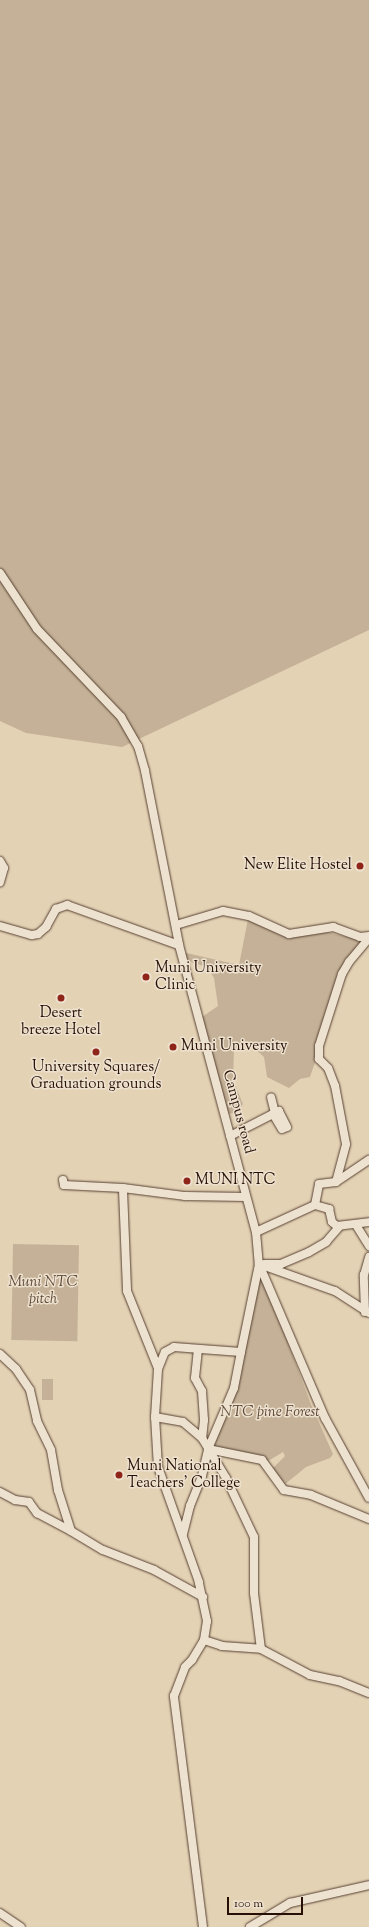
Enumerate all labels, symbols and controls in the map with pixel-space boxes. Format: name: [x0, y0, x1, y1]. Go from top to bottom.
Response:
place label: New Elite Hostel: [244, 857, 352, 875]
marker: New Elite Hostel: [355, 861, 365, 871]
place label: Muni University Clinic: [155, 959, 261, 994]
marker: Muni University Clinic: [140, 971, 152, 983]
marker: Desert breeze Hotel: [56, 993, 66, 1003]
place label: Desert breeze Hotel: [21, 1004, 101, 1039]
place label: Muni University: [181, 1038, 287, 1056]
marker: Muni University: [168, 1042, 178, 1052]
marker: University Squares/ Graduation grounds: [91, 1047, 101, 1057]
place label: University Squares/ Graduation grounds: [31, 1058, 161, 1093]
street label: Campus road: [218, 1068, 258, 1156]
place label: MUNI NTC: [195, 1172, 276, 1190]
marker: MUNI NTC: [182, 1176, 192, 1186]
park label: Muni NTC pitch: [8, 1273, 78, 1308]
park label: NTC pine Forest: [220, 1404, 320, 1422]
place label: Muni National Teachers' College: [127, 1457, 240, 1492]
marker: Muni National Teachers' College: [114, 1470, 124, 1480]
scale bar: [229, 1889, 305, 1915]
text: 100 m: [234, 1895, 263, 1913]

